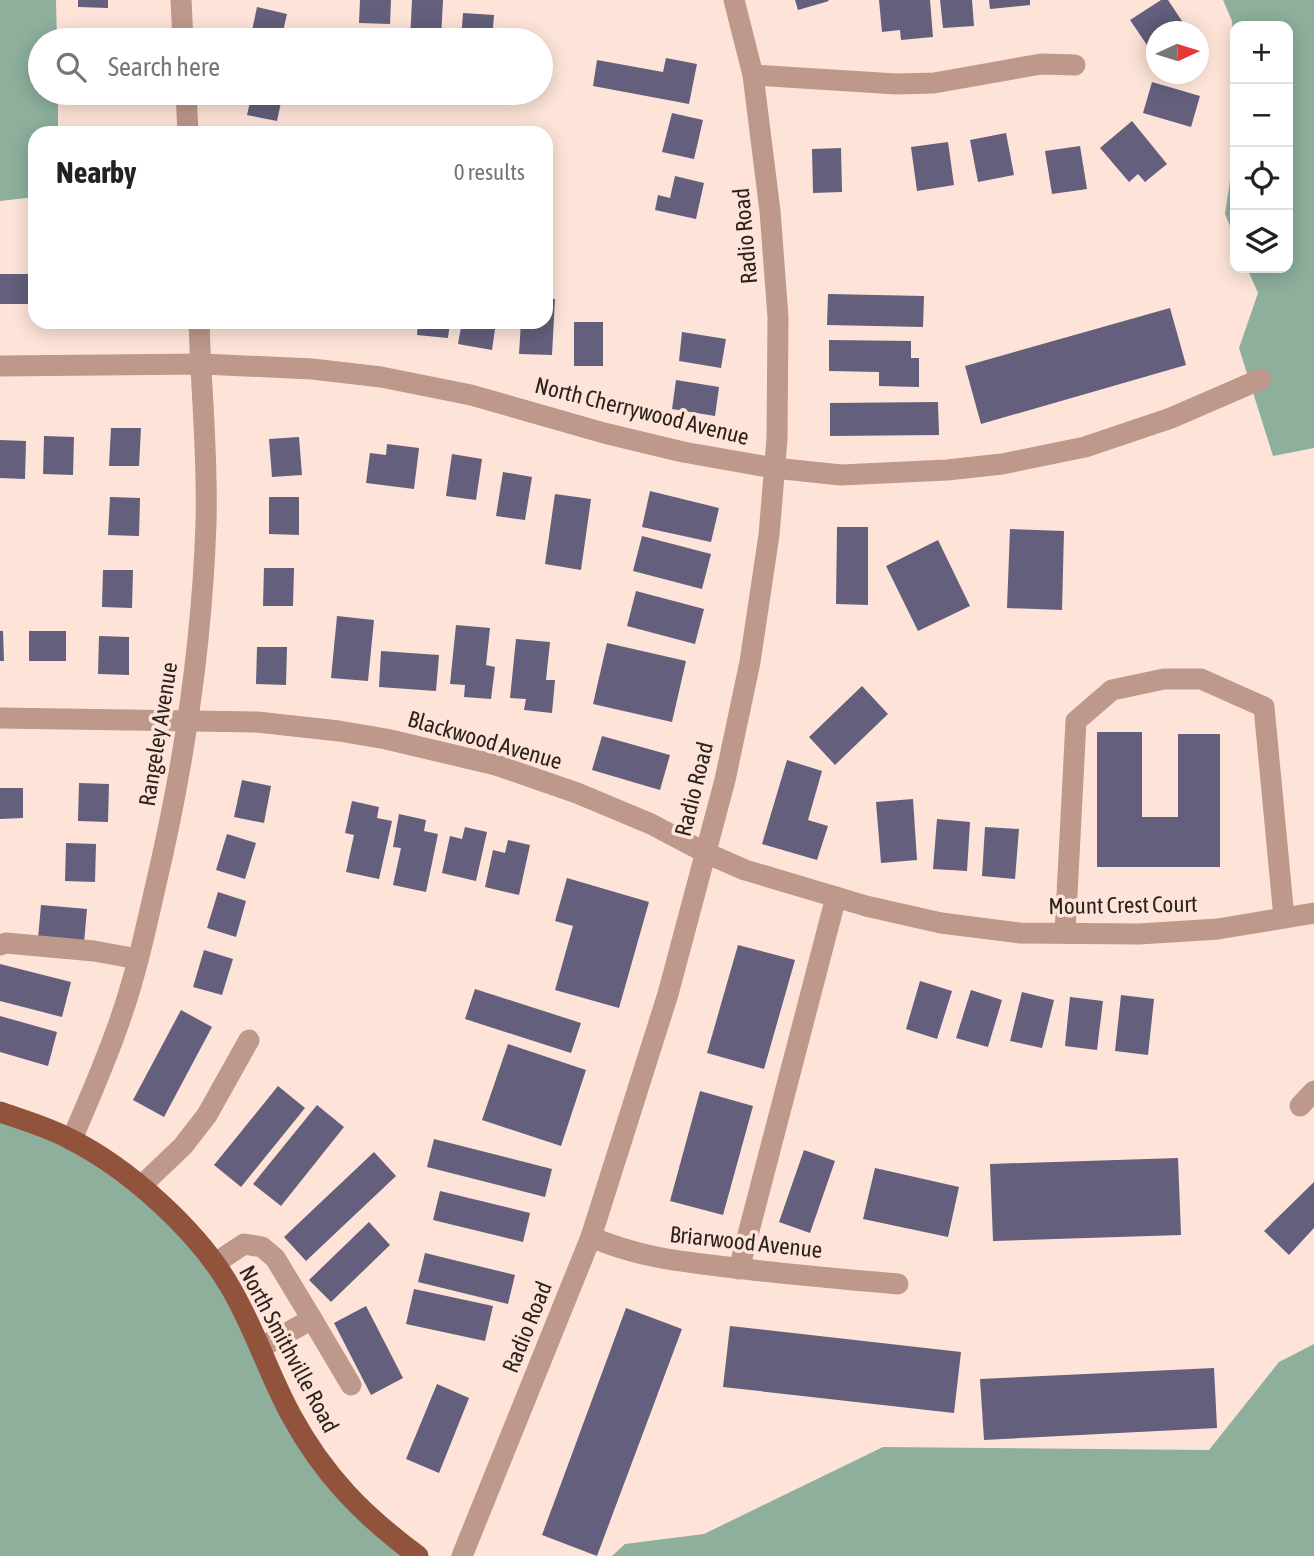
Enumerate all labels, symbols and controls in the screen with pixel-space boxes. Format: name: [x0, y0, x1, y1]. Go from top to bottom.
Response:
north arrow: [1146, 21, 1209, 84]
map controls: [1230, 21, 1293, 273]
button: +: [1230, 21, 1293, 84]
search box: [28, 28, 553, 105]
icon: search: [52, 48, 90, 86]
text: Search here: [108, 52, 220, 82]
button: −: [1230, 84, 1293, 147]
button: locate: [1230, 147, 1293, 210]
text: Nearby: [56, 155, 136, 189]
text: 0 results: [454, 159, 525, 185]
street label: Radio Road: [728, 187, 762, 285]
button: layers: [1230, 210, 1293, 273]
street label: North Cherrywood Avenue: [532, 372, 752, 450]
street label: Rangeley Avenue: [134, 660, 182, 808]
street label: Blackwood Avenue: [405, 706, 565, 774]
street label: Radio Road: [670, 739, 718, 839]
street label: Mount Crest Court: [1048, 891, 1198, 919]
street label: Briarwood Avenue: [668, 1221, 824, 1263]
street label: North Smithville Road: [234, 1261, 344, 1437]
street label: Radio Road: [497, 1278, 557, 1376]

